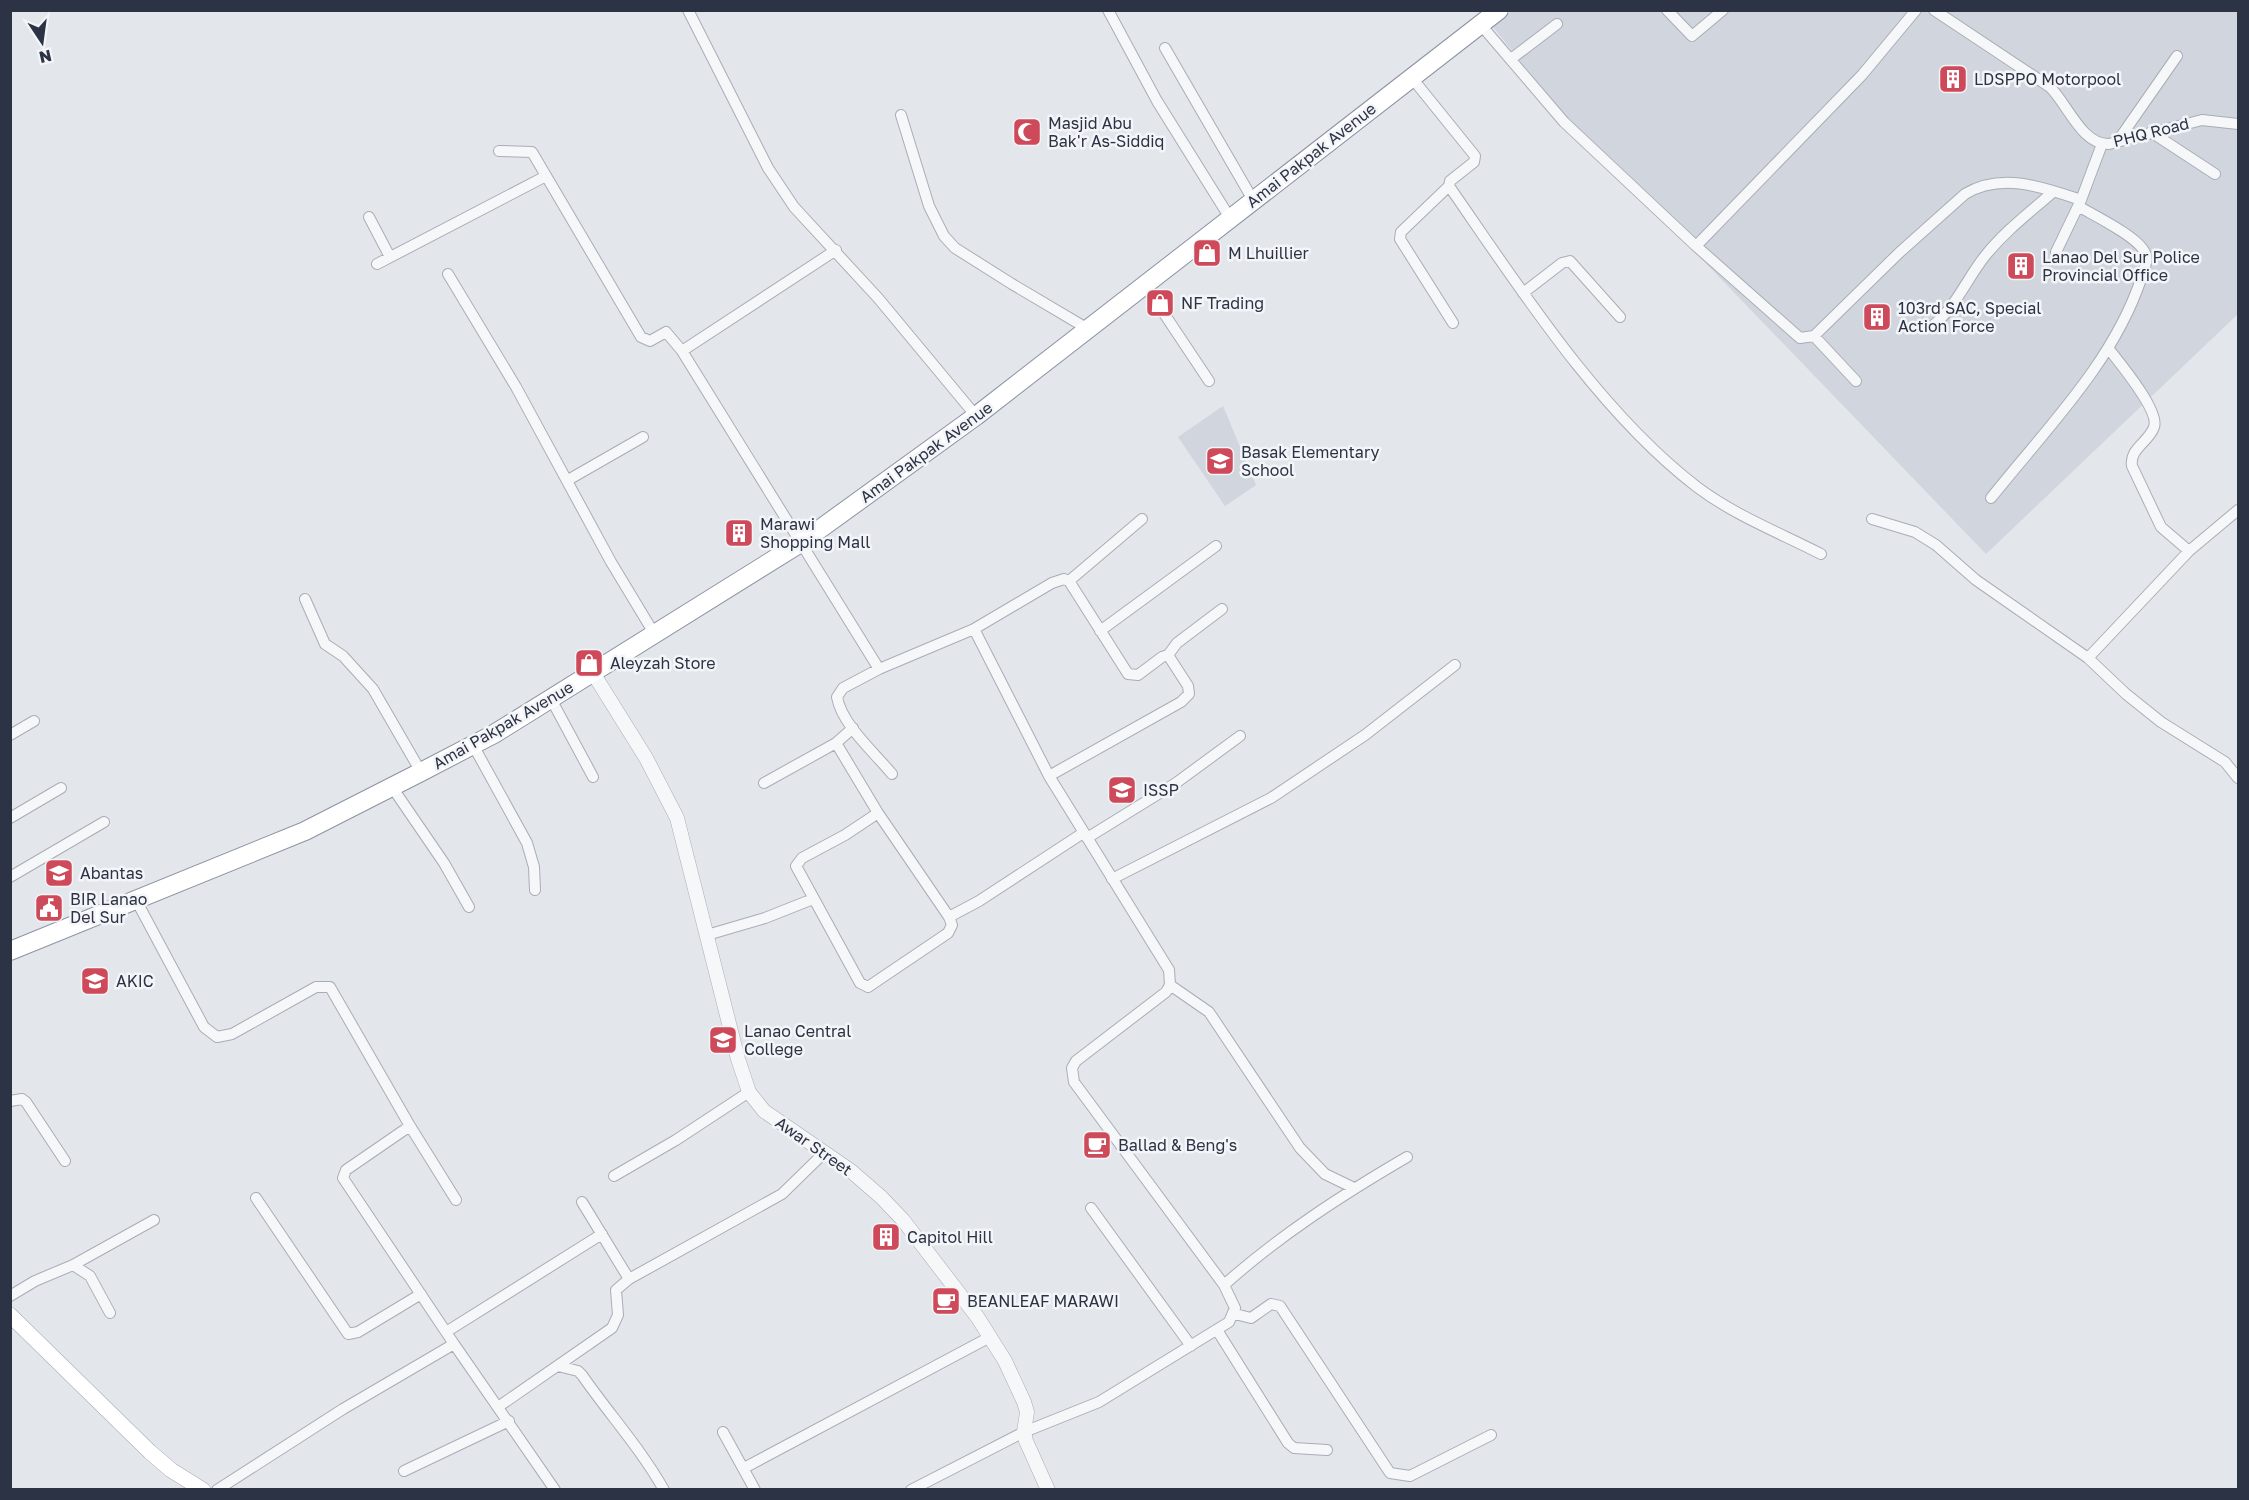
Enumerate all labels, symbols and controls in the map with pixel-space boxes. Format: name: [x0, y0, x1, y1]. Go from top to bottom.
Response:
north arrow: [12, 12, 72, 72]
text: N: [37, 46, 54, 68]
building icon: LDSPPO Motorpool: [1937, 63, 1969, 95]
place label: LDSPPO Motorpool: [1974, 69, 2121, 89]
street label: Amai Pakpak Avenue: [1242, 98, 1380, 212]
place label: Masjid Abu Bak'r As-Siddiq: [1048, 113, 1164, 151]
street label: PHQ Road: [2111, 113, 2191, 151]
mosque icon: Masjid Abu Bak'r As-Siddiq: [1011, 116, 1043, 148]
shop icon: M Lhuillier: [1191, 237, 1223, 269]
place label: M Lhuillier: [1228, 243, 1309, 263]
place label: Lanao Del Sur Police Provincial Office: [2042, 247, 2200, 285]
building icon: Lanao Del Sur Police Provincial Office: [2005, 250, 2037, 282]
shop icon: NF Trading: [1144, 287, 1176, 319]
place label: NF Trading: [1181, 293, 1264, 313]
place label: 103rd SAC, Special Action Force: [1898, 298, 2041, 336]
building icon: 103rd SAC, Special Action Force: [1861, 301, 1893, 333]
street label: Amai Pakpak Avenue: [856, 397, 996, 507]
place label: Basak Elementary School: [1241, 442, 1380, 480]
school or university icon: Basak Elementary School: [1204, 445, 1236, 477]
place label: Marawi Shopping Mall: [760, 514, 870, 552]
building icon: Marawi Shopping Mall: [723, 517, 755, 549]
shop icon: Aleyzah Store: [573, 647, 605, 679]
place label: Aleyzah Store: [610, 653, 716, 673]
street label: Amai Pakpak Avenue: [429, 677, 577, 773]
school or university icon: ISSP: [1106, 774, 1138, 806]
place label: ISSP: [1143, 780, 1179, 800]
school or university icon: Abantas: [43, 857, 75, 889]
place label: Abantas: [80, 863, 143, 883]
place label: BIR Lanao Del Sur: [70, 889, 147, 927]
public building icon: BIR Lanao Del Sur: [33, 892, 65, 924]
school or university icon: AKIC: [79, 965, 111, 997]
place label: AKIC: [116, 971, 154, 991]
place label: Lanao Central College: [744, 1021, 851, 1059]
school or university icon: Lanao Central College: [707, 1024, 739, 1056]
street label: Awar Street: [772, 1112, 856, 1180]
cafe icon: Ballad & Beng's: [1081, 1129, 1113, 1161]
place label: Ballad & Beng's: [1118, 1135, 1237, 1155]
building icon: Capitol Hill: [870, 1221, 902, 1253]
place label: Capitol Hill: [907, 1227, 993, 1247]
cafe icon: BEANLEAF MARAWI: [930, 1285, 962, 1317]
place label: BEANLEAF MARAWI: [967, 1291, 1119, 1311]

